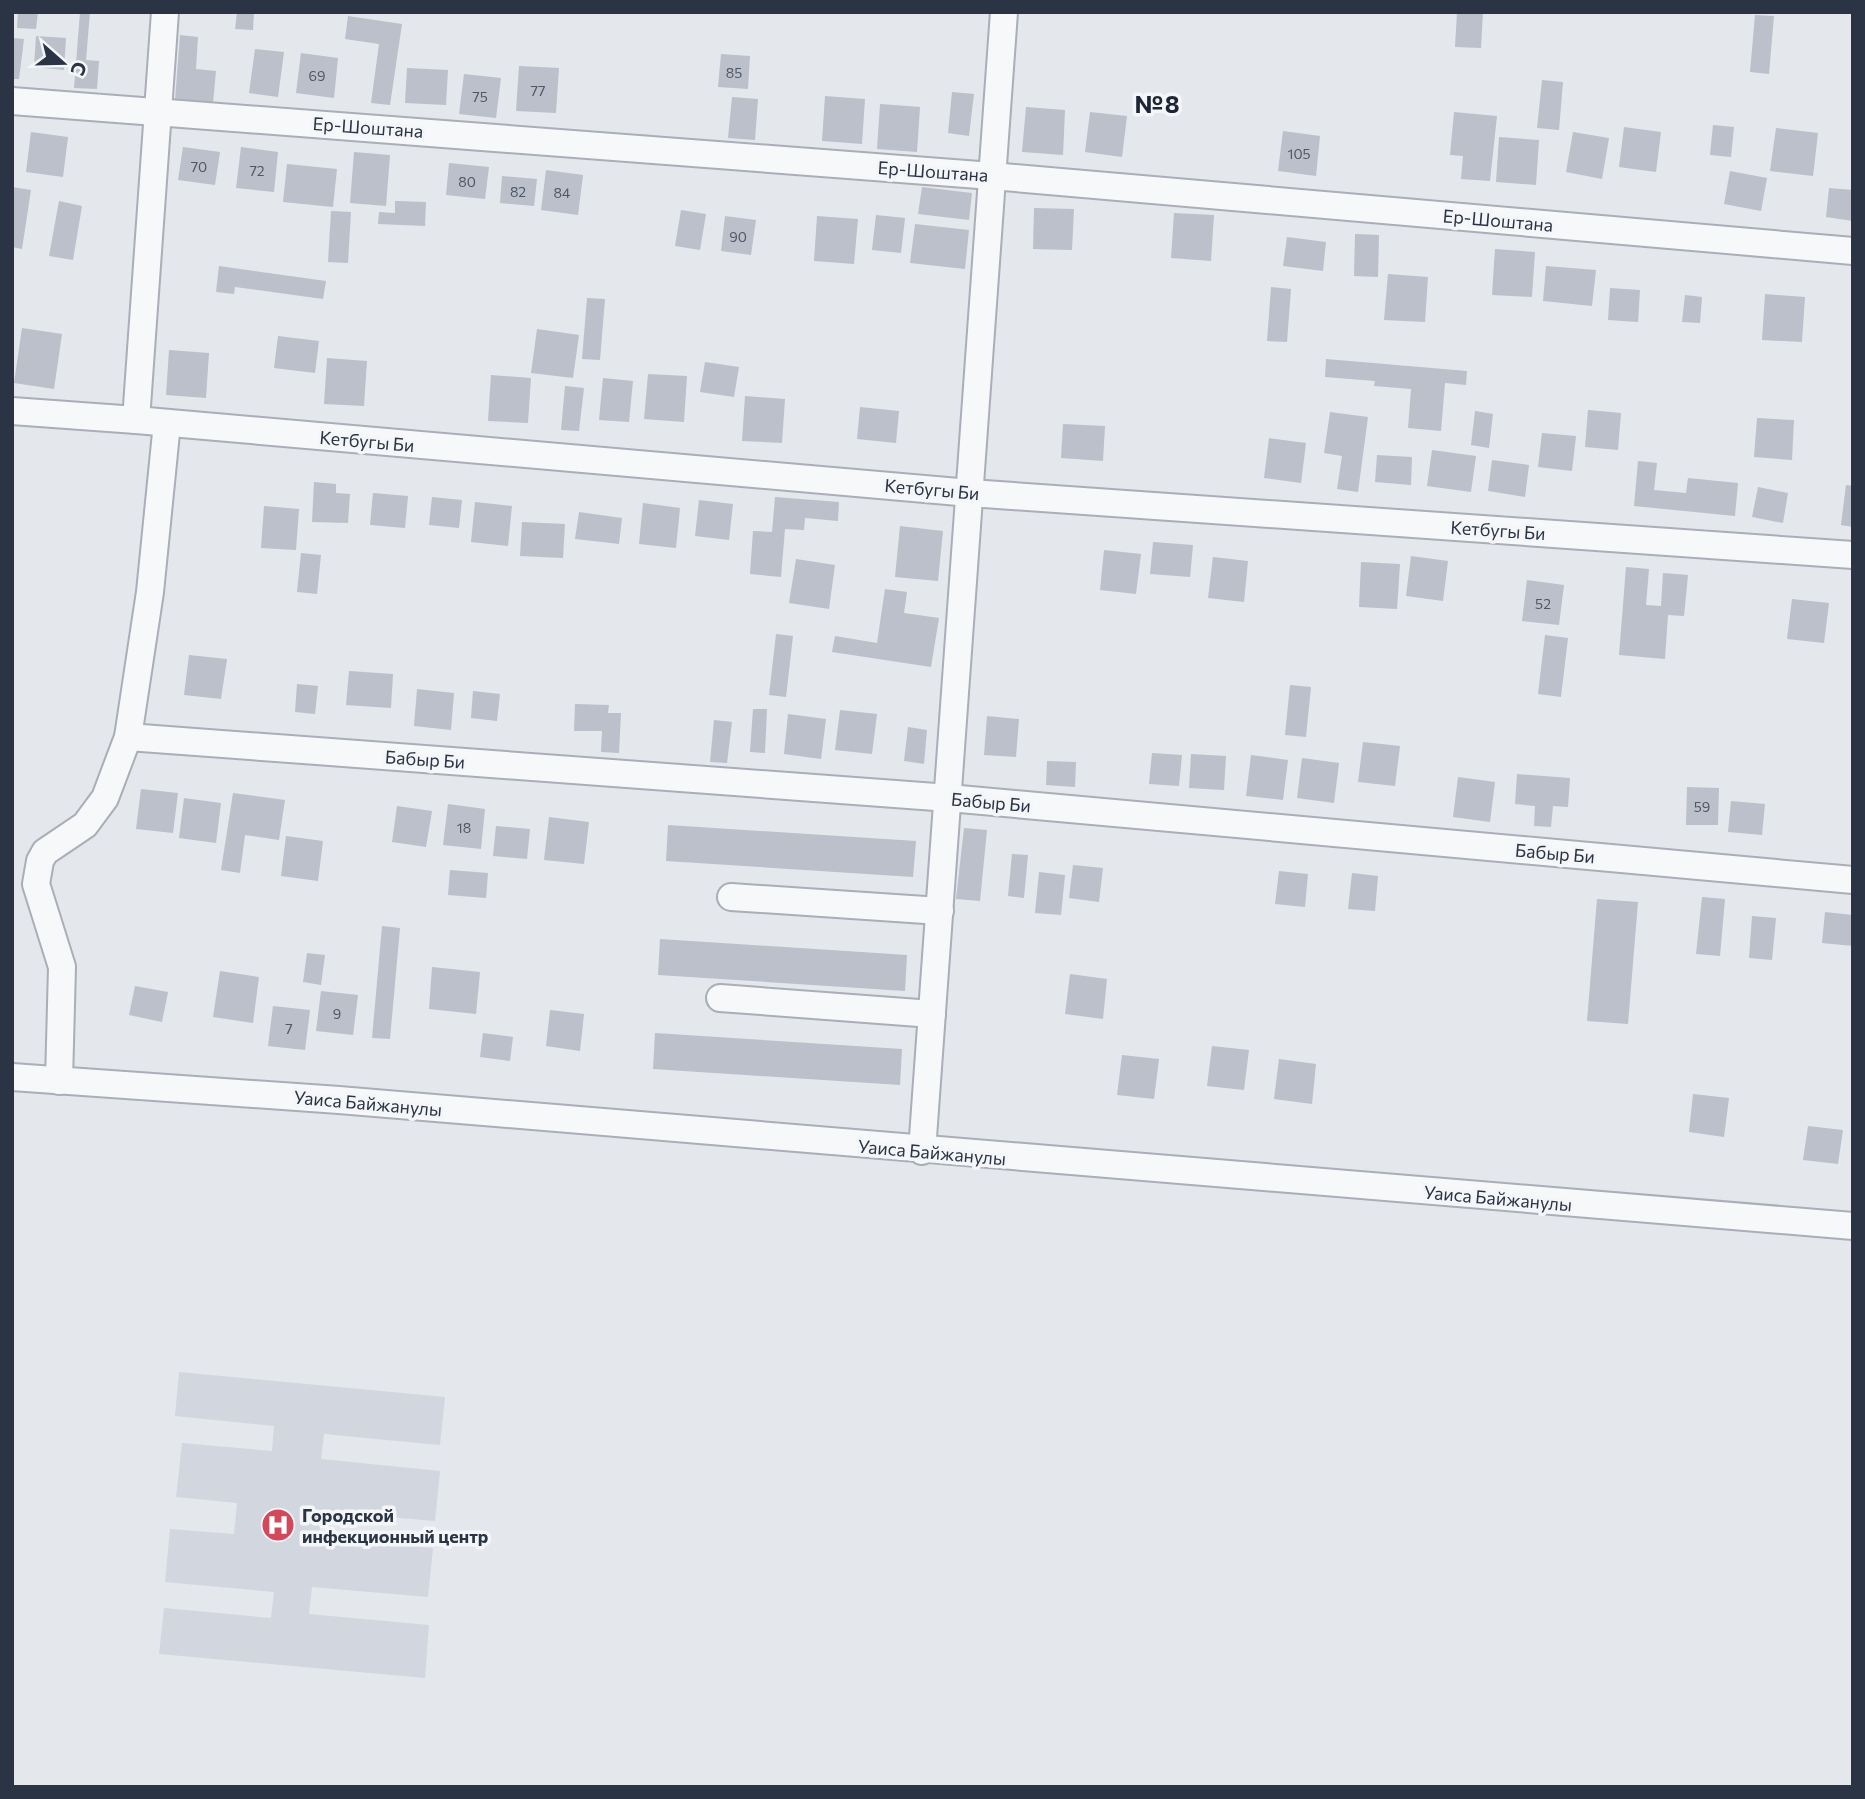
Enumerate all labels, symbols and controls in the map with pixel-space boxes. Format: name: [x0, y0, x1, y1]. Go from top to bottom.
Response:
north arrow: [28, 28, 98, 98]
text: С: [66, 59, 92, 79]
house number: 85: [726, 64, 742, 81]
house number: 69: [309, 67, 325, 84]
house number: 77: [531, 82, 545, 99]
house number: 75: [472, 88, 488, 105]
district label: №8: [1134, 89, 1182, 118]
street label: Ер-Шоштана: [312, 112, 424, 142]
house number: 105: [1287, 145, 1311, 162]
street label: Ер-Шоштана: [877, 156, 989, 186]
house number: 70: [191, 158, 207, 175]
house number: 72: [249, 162, 265, 179]
house number: 80: [458, 173, 476, 190]
house number: 82: [510, 183, 526, 200]
house number: 84: [554, 184, 571, 201]
street label: Ер-Шоштана: [1442, 204, 1554, 236]
house number: 90: [729, 228, 747, 245]
street label: Кетбугы Би: [319, 426, 415, 456]
street label: Кетбугы Би: [884, 474, 980, 504]
street label: Кетбугы Би: [1450, 516, 1546, 544]
house number: 52: [1535, 595, 1551, 612]
street label: Бабыр Би: [384, 745, 466, 773]
street label: Бабыр Би: [950, 788, 1032, 816]
house number: 59: [1694, 798, 1710, 815]
house number: 18: [457, 819, 471, 836]
street label: Бабыр Би: [1514, 839, 1596, 867]
house number: 9: [333, 1005, 341, 1022]
house number: 7: [285, 1020, 293, 1037]
street label: Уаиса Байжанулы: [293, 1086, 443, 1120]
street label: Уаиса Байжанулы: [857, 1135, 1007, 1169]
street label: Уаиса Байжанулы: [1423, 1181, 1573, 1215]
place label: Городской инфекционный центр: [302, 1504, 488, 1547]
hospital icon: Городской инфекционный центр: [259, 1506, 297, 1544]

